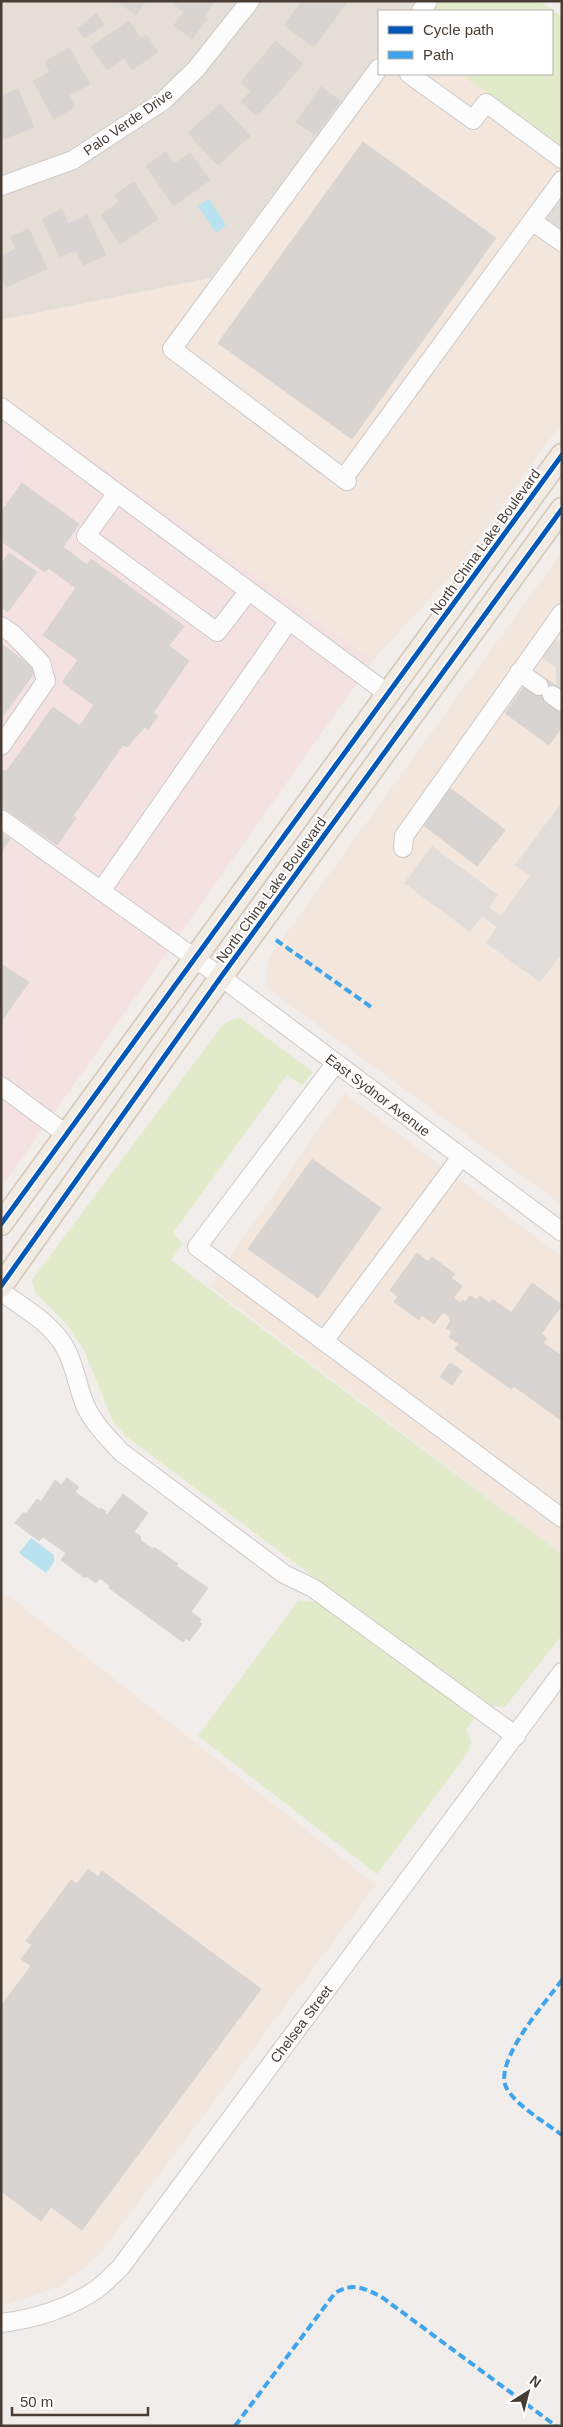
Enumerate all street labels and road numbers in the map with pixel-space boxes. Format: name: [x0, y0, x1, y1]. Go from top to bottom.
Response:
street label: Palo Verde Drive: [80, 85, 176, 159]
street label: North China Lake Boulevard: [427, 466, 543, 618]
street label: North China Lake Boulevard: [213, 814, 329, 966]
street label: East Sydnor Avenue: [323, 1051, 434, 1140]
street label: Chelsea Street: [267, 1982, 335, 2066]

